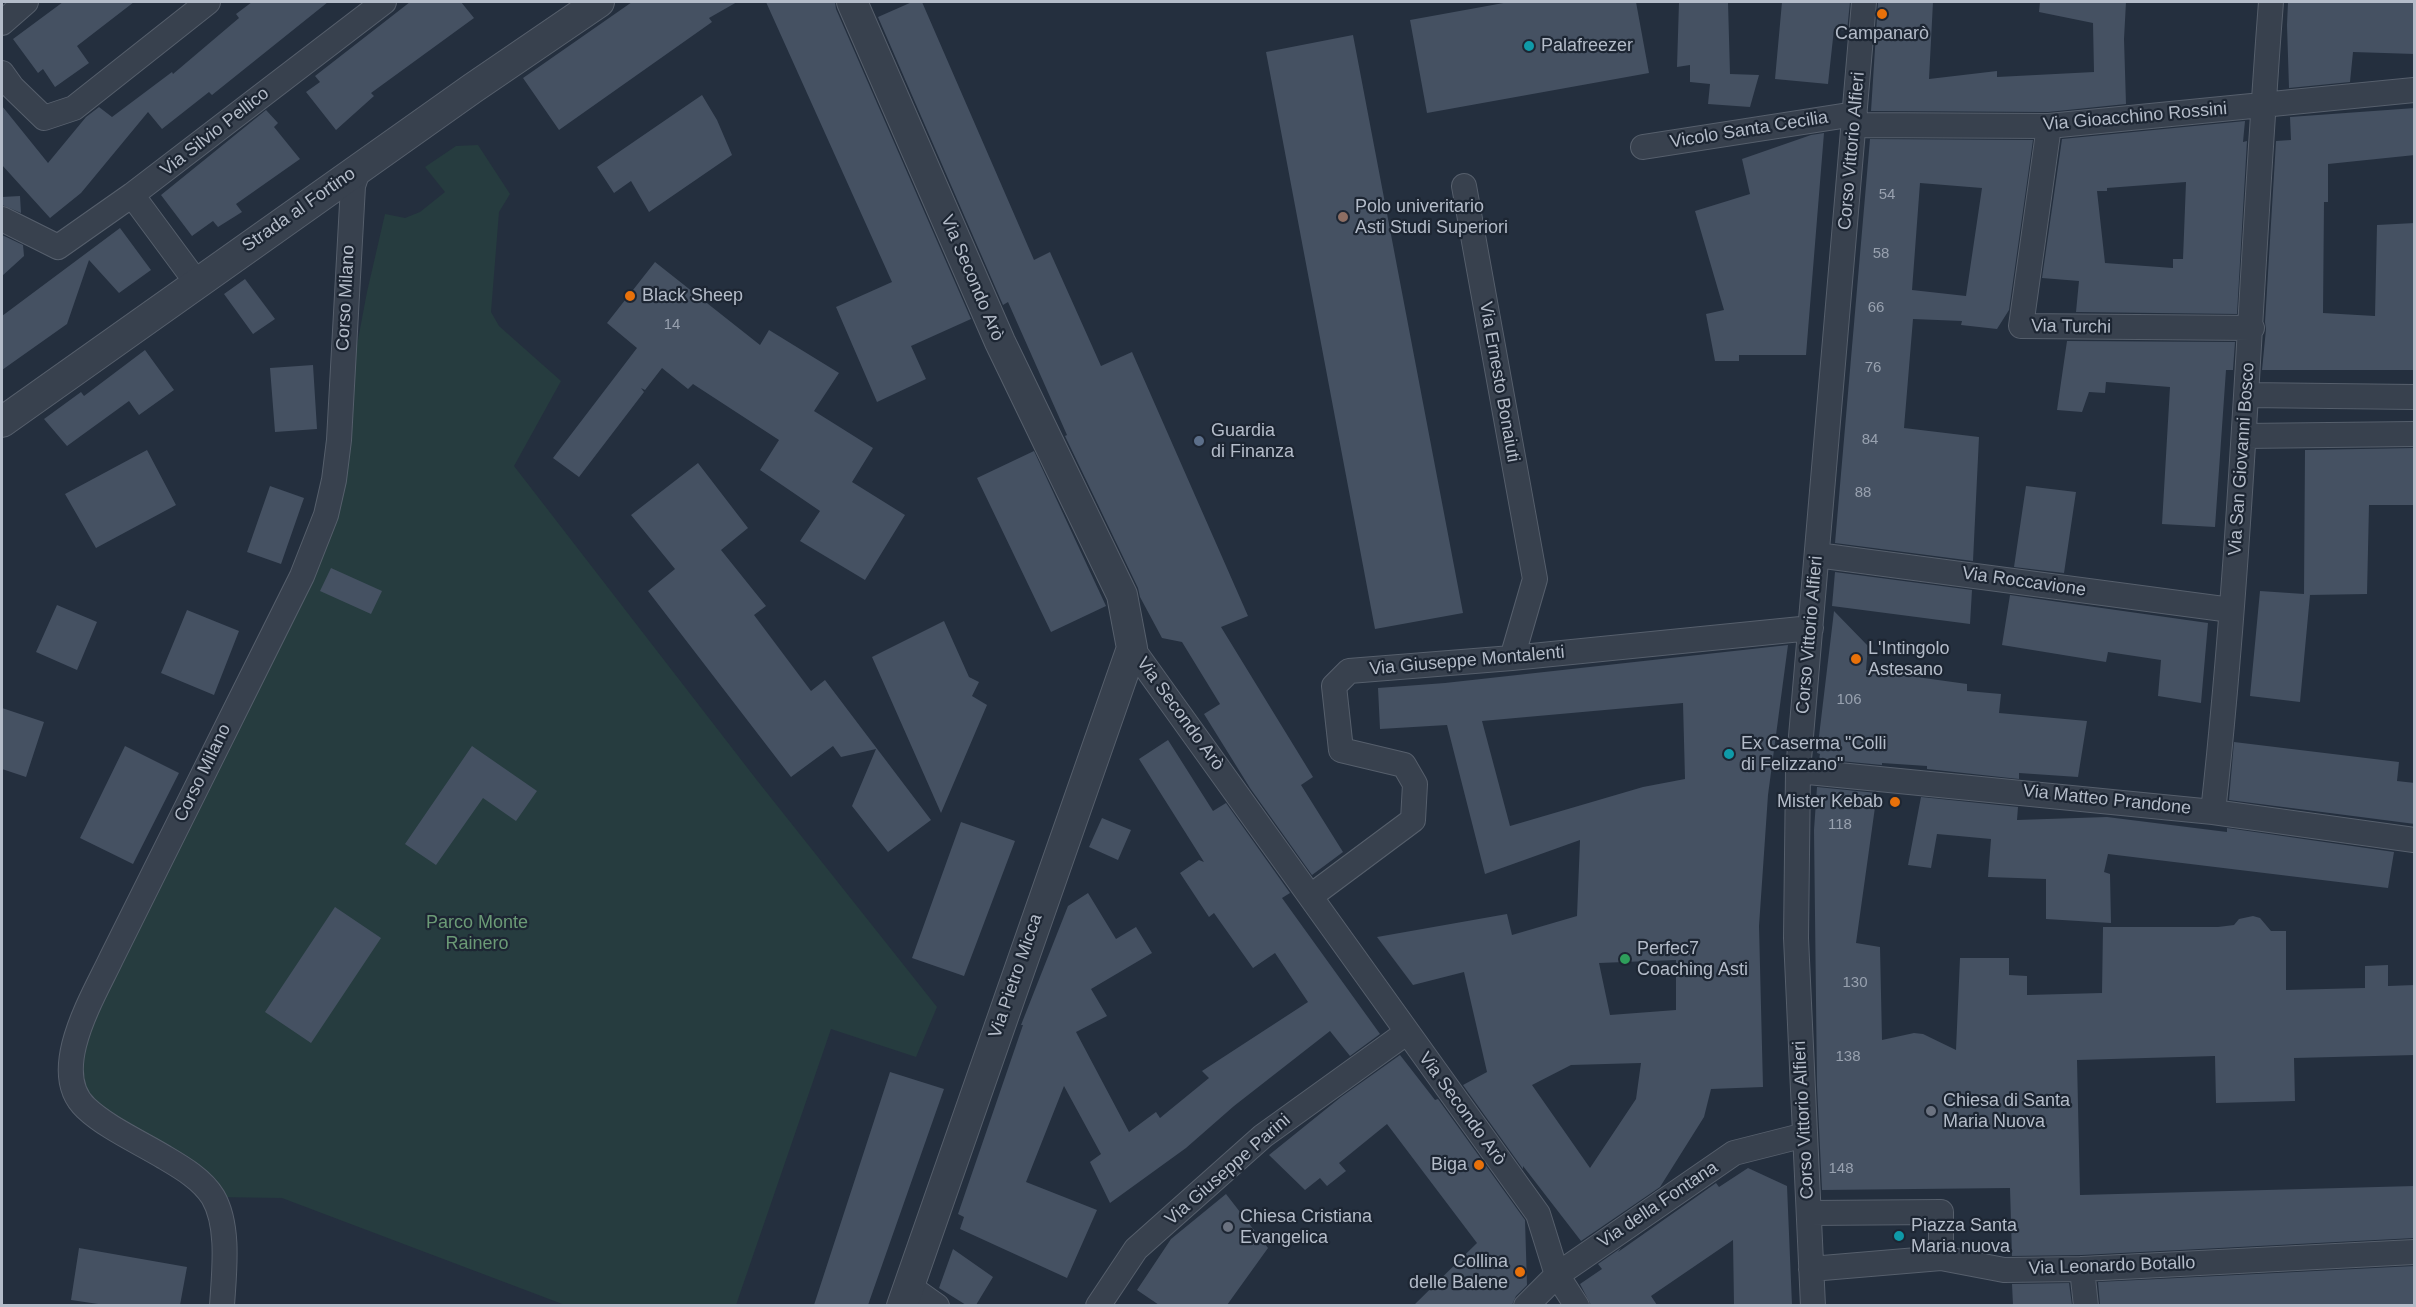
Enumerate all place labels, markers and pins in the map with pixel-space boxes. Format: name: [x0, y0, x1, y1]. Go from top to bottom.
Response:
marker: Campanarò: [1875, 7, 1889, 21]
place label: Campanarò: [1835, 23, 1929, 45]
place label: Palafreezer: [1541, 35, 1633, 57]
marker: Palafreezer: [1522, 39, 1536, 53]
place label: Polo univeritario Asti Studi Superiori: [1355, 196, 1508, 238]
marker: Polo univeritario Asti Studi Superiori: [1336, 210, 1350, 224]
place label: Black Sheep: [642, 285, 743, 307]
marker: Black Sheep: [623, 289, 637, 303]
place label: Guardia di Finanza: [1211, 420, 1294, 462]
marker: Guardia di Finanza: [1192, 434, 1206, 448]
place label: L'Intingolo Astesano: [1868, 638, 1950, 680]
marker: L'Intingolo Astesano: [1849, 652, 1863, 666]
place label: Ex Caserma "Colli di Felizzano": [1741, 733, 1886, 776]
marker: Ex Caserma "Colli di Felizzano": [1722, 747, 1736, 761]
place label: Mister Kebab: [1777, 791, 1883, 813]
marker: Mister Kebab: [1888, 795, 1902, 809]
place label: Perfec7 Coaching Asti: [1637, 938, 1748, 980]
marker: Perfec7 Coaching Asti: [1618, 952, 1632, 966]
place label: Chiesa di Santa Maria Nuova: [1943, 1090, 2070, 1132]
marker: Chiesa di Santa Maria Nuova: [1924, 1104, 1938, 1118]
place label: Biga: [1431, 1154, 1467, 1176]
marker: Biga: [1472, 1158, 1486, 1172]
place label: Chiesa Cristiana Evangelica: [1240, 1206, 1372, 1248]
place label: Piazza Santa Maria nuova: [1911, 1215, 2017, 1258]
marker: Chiesa Cristiana Evangelica: [1221, 1220, 1235, 1234]
marker: Piazza Santa Maria nuova: [1892, 1229, 1906, 1243]
place label: Collina delle Balene: [1409, 1251, 1508, 1294]
marker: Collina delle Balene: [1513, 1265, 1527, 1279]

